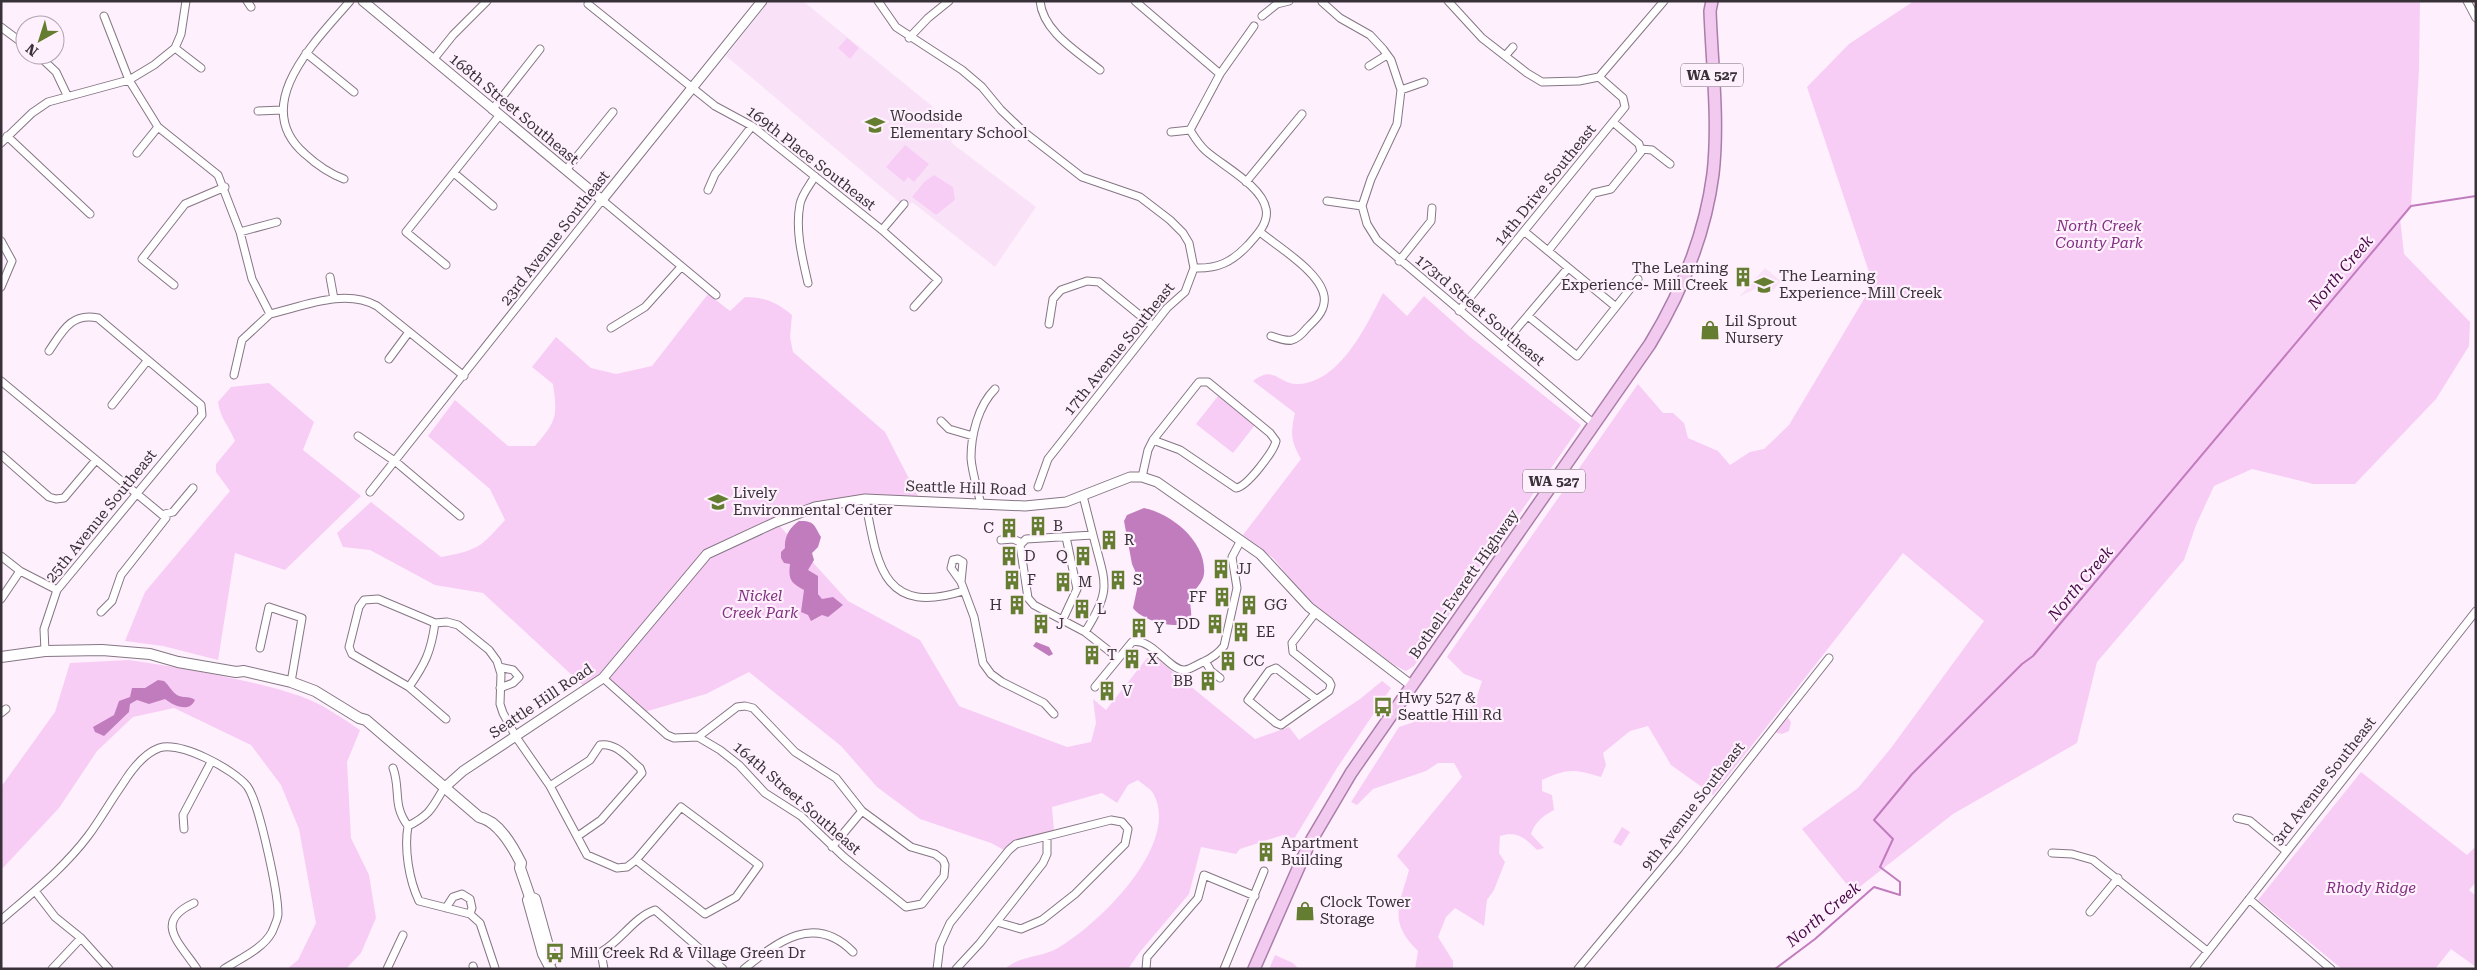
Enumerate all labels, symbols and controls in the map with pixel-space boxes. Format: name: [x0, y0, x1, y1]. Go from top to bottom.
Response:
north arrow: [15, 15, 65, 65]
text: N: [22, 40, 41, 60]
street label: 168th Street Southeast: [446, 50, 583, 169]
road number: WA 527: [1681, 64, 1743, 86]
street label: 169th Place Southeast: [743, 102, 880, 214]
place label: Woodside Elementary School: [890, 107, 1028, 142]
school or university icon: Woodside Elementary School: [864, 114, 886, 136]
street label: 14th Drive Southeast: [1490, 120, 1600, 249]
street label: 23rd Avenue Southeast: [497, 167, 614, 309]
park label: North Creek County Park: [2055, 217, 2144, 252]
water label: North Creek: [2303, 231, 2377, 314]
street label: 173rd Street Southeast: [1411, 250, 1549, 370]
place label: The Learning Experience- Mill Creek: [1561, 259, 1728, 294]
building icon: The Learning Experience- Mill Creek: [1732, 266, 1754, 288]
place label: The Learning Experience-Mill Creek: [1779, 267, 1943, 302]
school or university icon: The Learning Experience-Mill Creek: [1753, 274, 1775, 296]
street label: 17th Avenue Southeast: [1060, 279, 1178, 419]
place label: Lil Sprout Nursery: [1725, 312, 1797, 347]
shop icon: Lil Sprout Nursery: [1699, 319, 1721, 341]
street label: 25th Avenue Southeast: [42, 446, 160, 586]
road number: WA 527: [1523, 470, 1585, 492]
street label: Seattle Hill Road: [905, 477, 1027, 499]
place label: Lively Environmental Center: [733, 484, 893, 519]
school or university icon: Lively Environmental Center: [707, 491, 729, 513]
street label: Bothell-Everett Highway: [1406, 506, 1523, 662]
building icon: B: [1027, 515, 1049, 537]
building icon: C: [998, 517, 1020, 539]
place label: B: [1053, 517, 1063, 535]
place label: C: [983, 519, 994, 537]
building icon: R: [1098, 529, 1120, 551]
place label: R: [1124, 531, 1135, 549]
water label: North Creek: [2043, 542, 2117, 625]
building icon: D: [998, 545, 1020, 567]
building icon: Q: [1072, 545, 1094, 567]
place label: D: [1024, 547, 1036, 565]
place label: Q: [1056, 547, 1068, 565]
building icon: JJ: [1210, 558, 1232, 580]
place label: JJ: [1236, 560, 1252, 578]
building icon: F: [1001, 569, 1023, 591]
building icon: S: [1107, 569, 1129, 591]
place label: F: [1027, 571, 1036, 589]
building icon: M: [1052, 571, 1074, 593]
place label: S: [1133, 571, 1142, 589]
place label: M: [1078, 573, 1092, 591]
building icon: FF: [1211, 586, 1233, 608]
park label: Nickel Creek Park: [722, 587, 799, 622]
place label: FF: [1189, 588, 1207, 606]
building icon: H: [1006, 594, 1028, 616]
building icon: GG: [1238, 594, 1260, 616]
place label: H: [990, 596, 1002, 614]
place label: GG: [1264, 596, 1288, 614]
building icon: L: [1071, 598, 1093, 620]
place label: L: [1097, 600, 1106, 618]
building icon: J: [1030, 613, 1052, 635]
building icon: DD: [1204, 613, 1226, 635]
place label: J: [1056, 615, 1064, 633]
place label: DD: [1177, 615, 1200, 633]
building icon: Y: [1128, 617, 1150, 639]
place label: Y: [1154, 619, 1165, 637]
building icon: EE: [1230, 621, 1252, 643]
place label: EE: [1256, 623, 1275, 641]
building icon: T: [1081, 644, 1103, 666]
place label: T: [1107, 646, 1117, 664]
building icon: X: [1121, 648, 1143, 670]
place label: X: [1147, 650, 1158, 668]
building icon: CC: [1217, 650, 1239, 672]
place label: CC: [1243, 652, 1265, 670]
street label: Seattle Hill Road: [486, 660, 596, 742]
building icon: BB: [1197, 670, 1219, 692]
place label: BB: [1173, 672, 1193, 690]
building icon: V: [1096, 680, 1118, 702]
place label: V: [1122, 682, 1133, 700]
place label: Hwy 527 & Seattle Hill Rd: [1398, 689, 1502, 724]
bus stop icon: Hwy 527 & Seattle Hill Rd: [1372, 696, 1394, 718]
street label: 3rd Avenue Southeast: [2268, 713, 2380, 849]
street label: 164th Street Southeast: [729, 738, 865, 859]
street label: 9th Avenue Southeast: [1637, 738, 1749, 874]
place label: Apartment Building: [1281, 834, 1359, 869]
building icon: Apartment Building: [1255, 841, 1277, 863]
water label: North Creek: [1782, 878, 1864, 951]
park label: Rhody Ridge: [2325, 879, 2416, 897]
place label: Clock Tower Storage: [1320, 893, 1411, 928]
shop icon: Clock Tower Storage: [1294, 900, 1316, 922]
bus stop icon: Mill Creek Rd & Village Green Dr: [544, 942, 566, 964]
place label: Mill Creek Rd & Village Green Dr: [570, 944, 806, 962]

